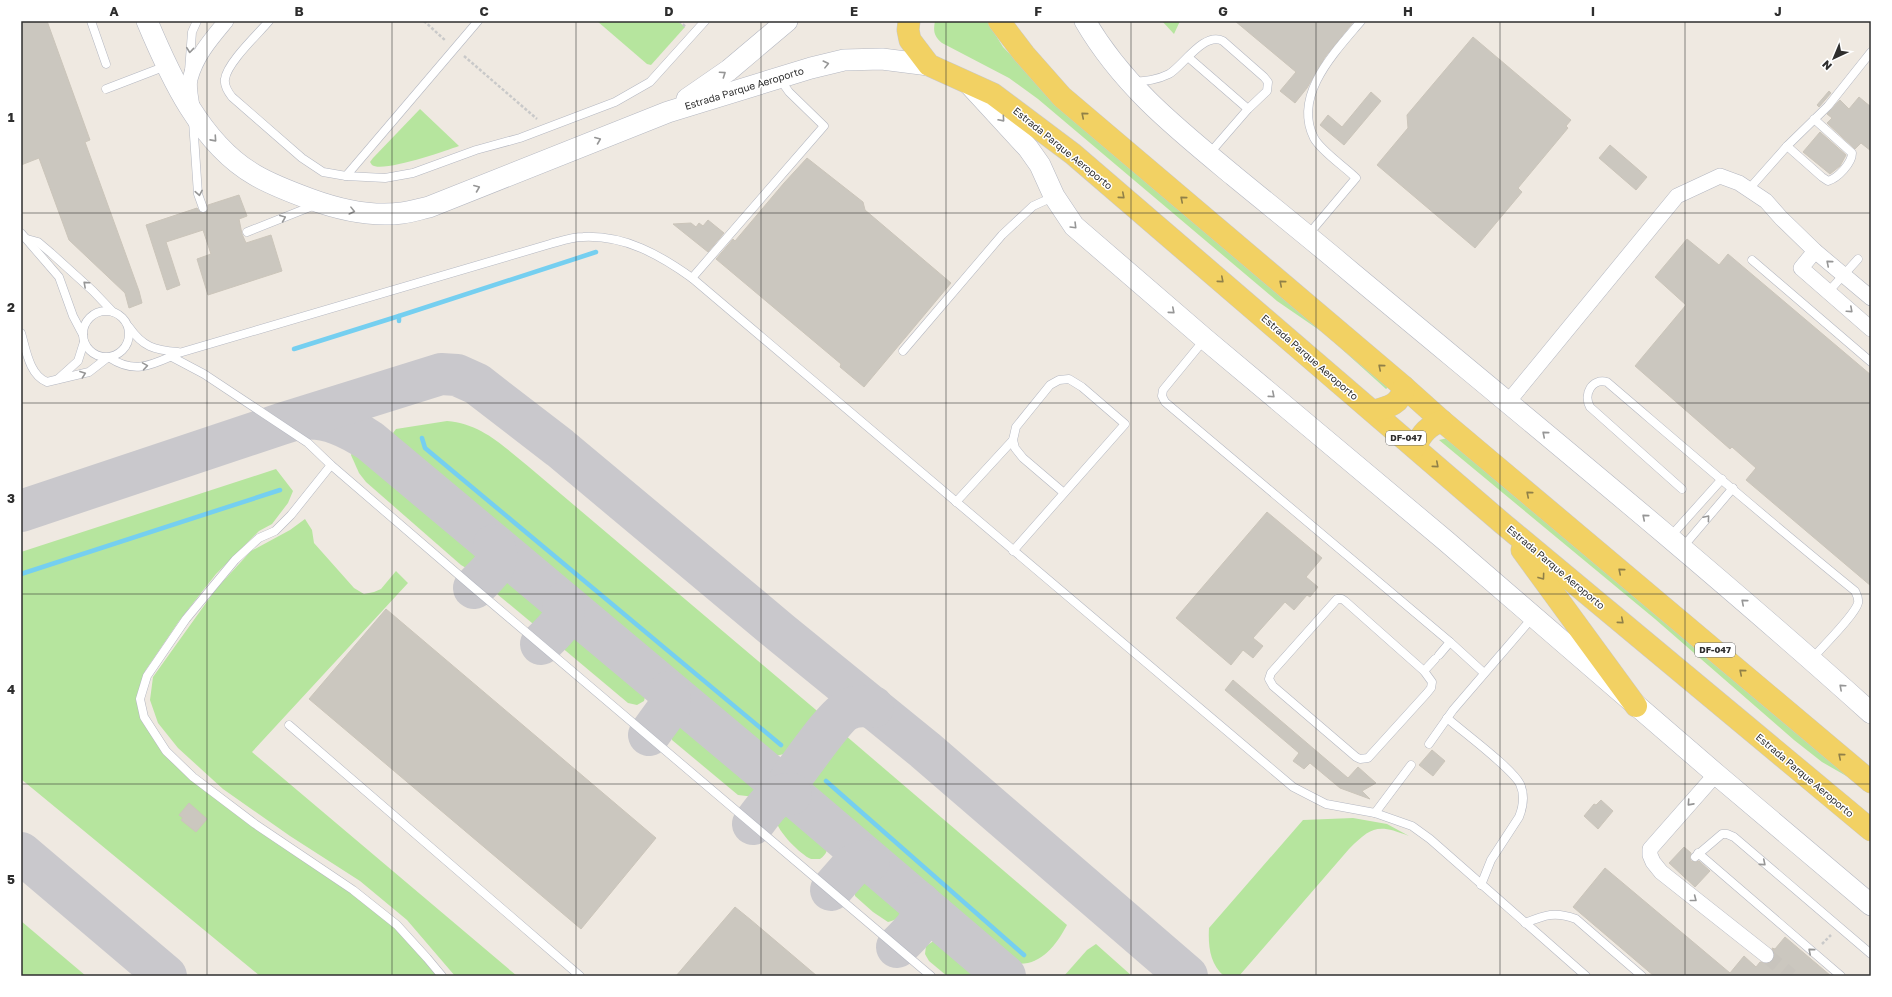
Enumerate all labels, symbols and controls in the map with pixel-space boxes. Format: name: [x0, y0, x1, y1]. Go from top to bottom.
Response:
text: A: [109, 3, 119, 19]
text: B: [294, 3, 304, 19]
text: C: [479, 3, 489, 19]
text: D: [664, 3, 674, 19]
text: E: [850, 3, 858, 19]
text: F: [1034, 3, 1042, 19]
text: G: [1218, 3, 1228, 19]
text: H: [1403, 3, 1413, 19]
text: I: [1591, 3, 1595, 19]
text: J: [1774, 3, 1782, 19]
north arrow: [1814, 38, 1854, 78]
one-way arrow: [186, 47, 195, 53]
text: N: [1819, 58, 1834, 73]
one-way arrow: [822, 60, 829, 69]
street label: Estrada Parque Aeroporto: [683, 64, 805, 112]
one-way arrow: [719, 72, 726, 79]
street label: Estrada Parque Aeroporto: [1011, 104, 1115, 192]
text: 1: [8, 109, 15, 125]
one-way arrow: [1081, 113, 1088, 120]
one-way arrow: [998, 114, 1005, 122]
one-way arrow: [209, 134, 217, 142]
one-way arrow: [594, 136, 601, 144]
one-way arrow: [474, 185, 481, 193]
one-way arrow: [194, 190, 203, 196]
one-way arrow: [1117, 191, 1125, 198]
one-way arrow: [1180, 197, 1188, 204]
one-way arrow: [348, 206, 355, 214]
one-way arrow: [280, 215, 287, 223]
one-way arrow: [1069, 221, 1077, 229]
one-way arrow: [1827, 260, 1834, 267]
one-way arrow: [1216, 276, 1223, 283]
one-way arrow: [1280, 281, 1287, 288]
one-way arrow: [83, 282, 90, 289]
text: 2: [7, 299, 15, 315]
one-way arrow: [1845, 305, 1853, 313]
one-way arrow: [1168, 307, 1175, 314]
street label: Estrada Parque Aeroporto: [1259, 312, 1361, 402]
one-way arrow: [141, 362, 148, 371]
one-way arrow: [1379, 365, 1386, 372]
one-way arrow: [80, 370, 87, 378]
one-way arrow: [1267, 391, 1274, 398]
road number: DF-047: [1386, 431, 1426, 445]
one-way arrow: [1543, 431, 1550, 438]
one-way arrow: [1432, 461, 1439, 468]
text: 3: [7, 490, 15, 506]
one-way arrow: [1527, 491, 1534, 498]
one-way arrow: [1642, 515, 1650, 522]
one-way arrow: [1702, 516, 1709, 523]
street label: Estrada Parque Aeroporto: [1505, 523, 1607, 611]
one-way arrow: [1619, 568, 1626, 575]
one-way arrow: [1537, 573, 1545, 580]
one-way arrow: [1741, 599, 1749, 606]
one-way arrow: [1616, 617, 1624, 624]
road number: DF-047: [1695, 643, 1735, 657]
one-way arrow: [1739, 670, 1747, 677]
text: 4: [7, 681, 15, 697]
one-way arrow: [1839, 684, 1847, 692]
street label: Estrada Parque Aeroporto: [1754, 731, 1856, 819]
one-way arrow: [1839, 754, 1846, 761]
one-way arrow: [1687, 798, 1694, 806]
one-way arrow: [1758, 858, 1766, 865]
text: 5: [7, 871, 15, 887]
one-way arrow: [1690, 894, 1697, 901]
one-way arrow: [1808, 948, 1816, 955]

